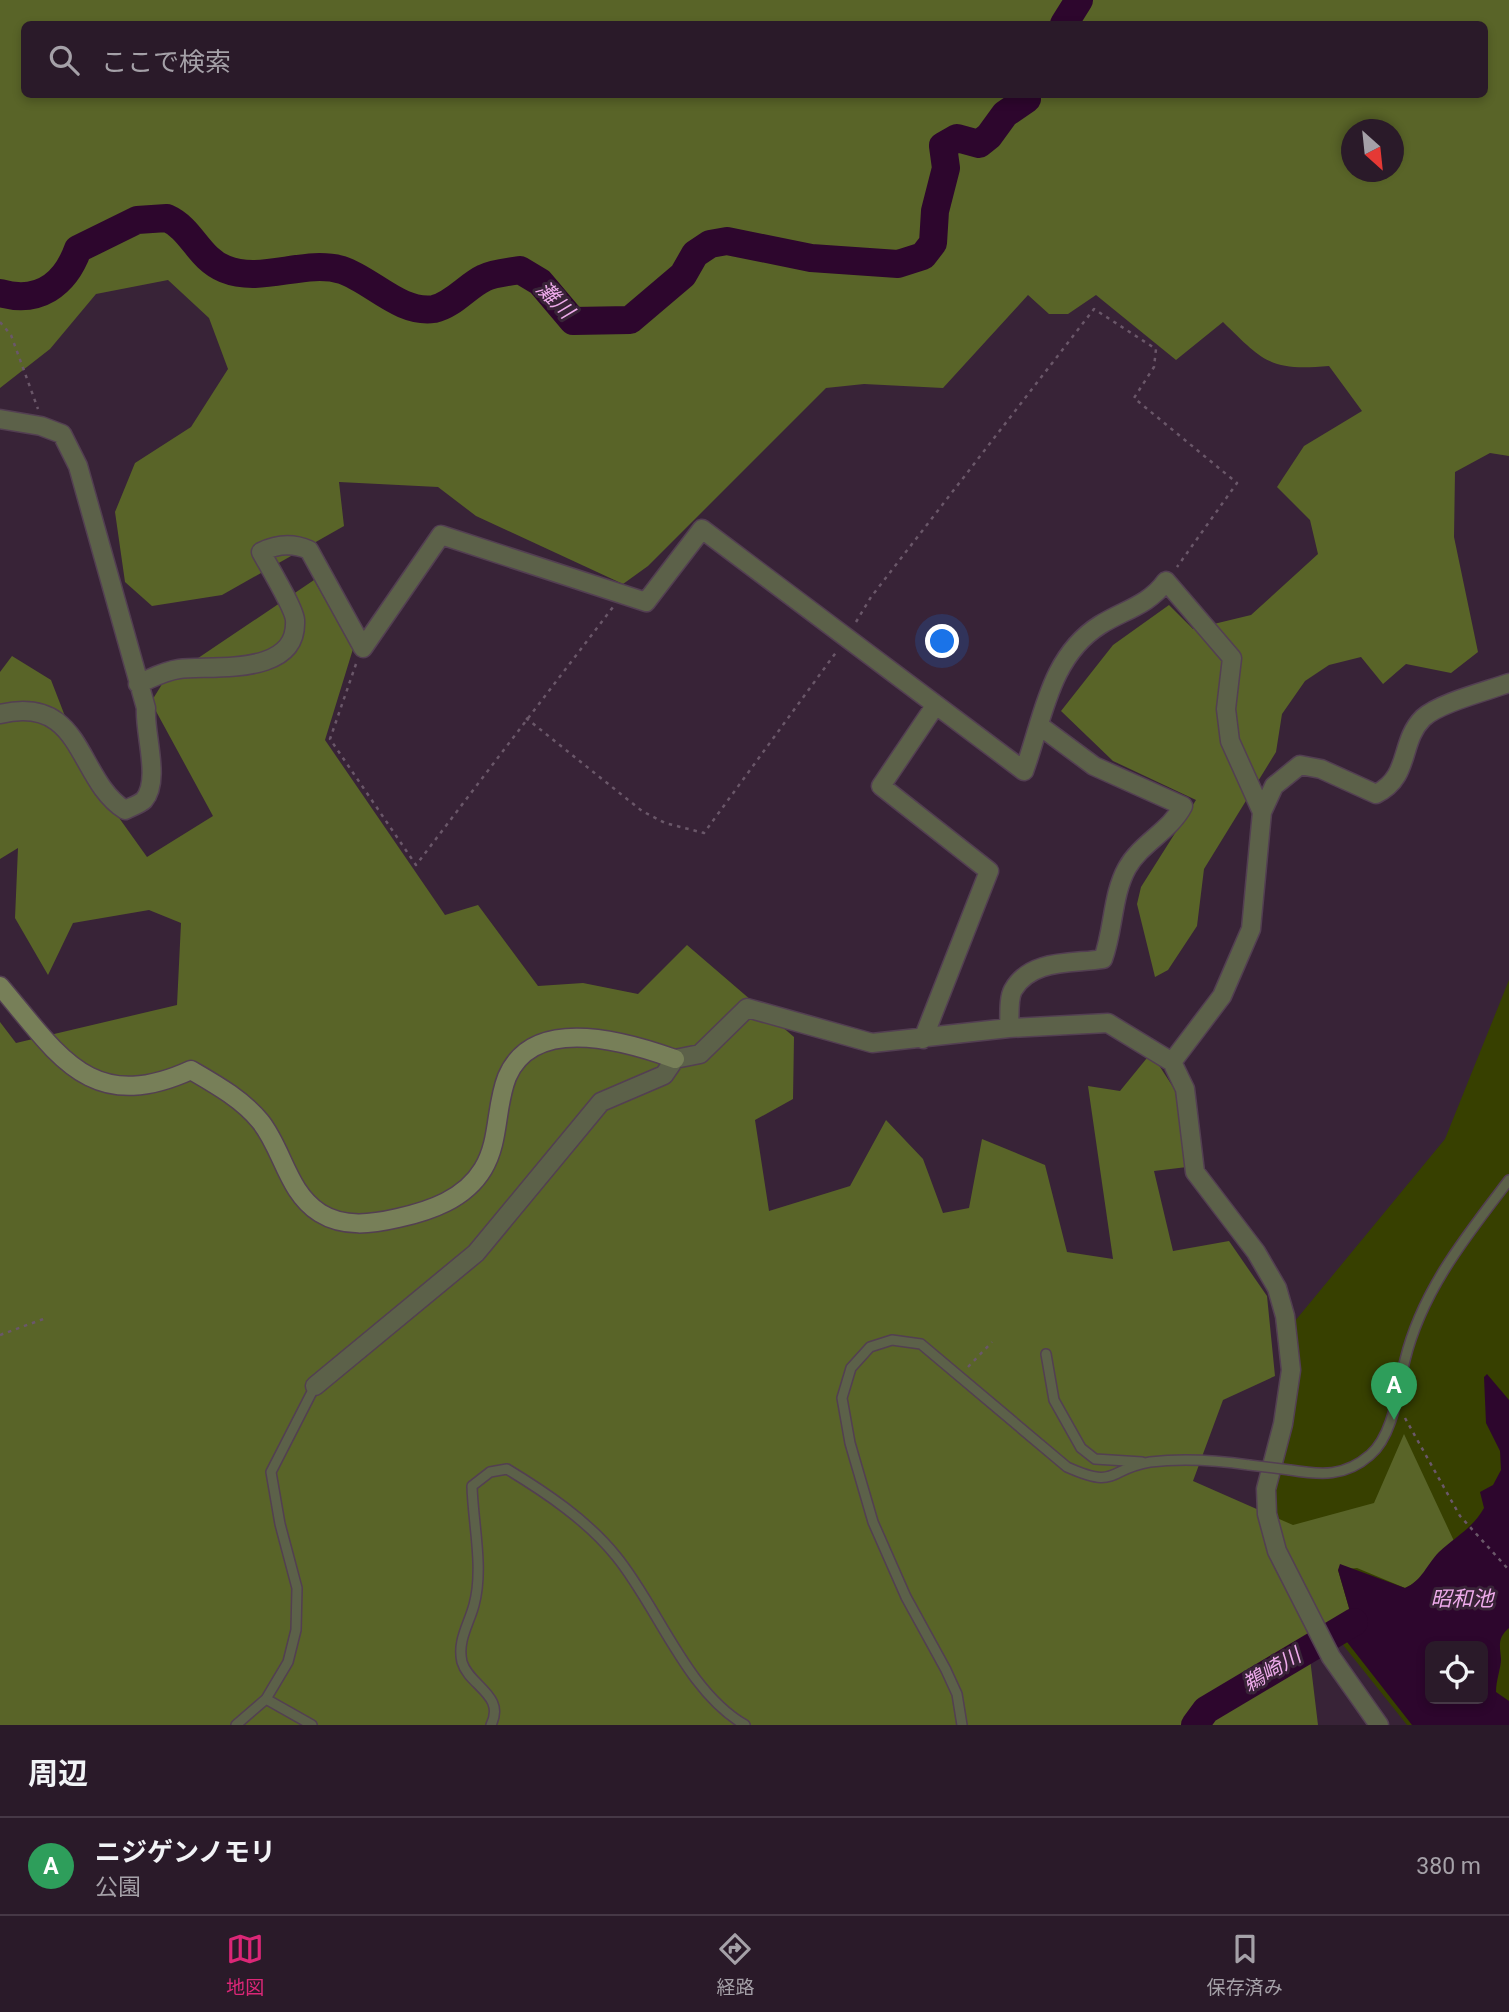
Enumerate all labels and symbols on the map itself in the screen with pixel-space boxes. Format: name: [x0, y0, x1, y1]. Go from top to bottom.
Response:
north arrow: [1341, 119, 1404, 182]
water label: 灘川: [532, 277, 580, 325]
your location: [925, 624, 959, 658]
pin: A: [1371, 1362, 1417, 1420]
water label: 昭和池: [1431, 1587, 1495, 1611]
water label: 鵜崎川: [1239, 1642, 1307, 1697]

